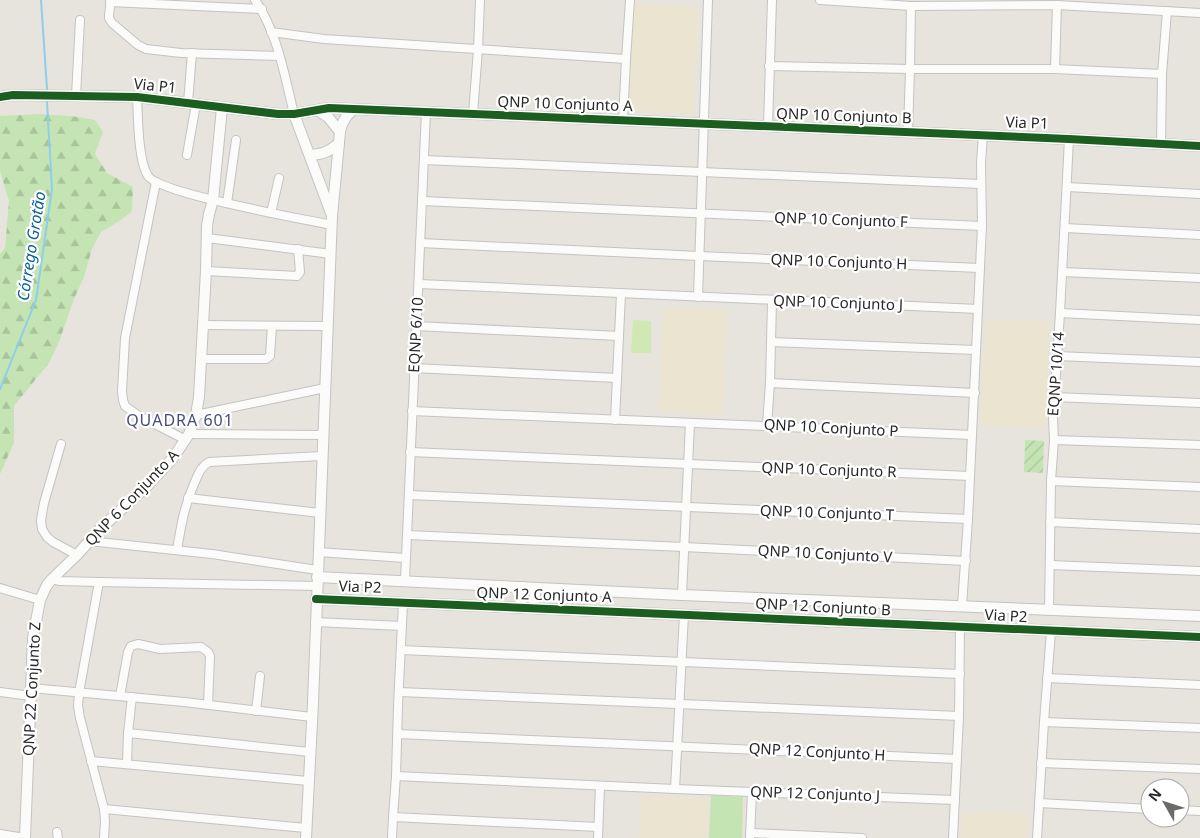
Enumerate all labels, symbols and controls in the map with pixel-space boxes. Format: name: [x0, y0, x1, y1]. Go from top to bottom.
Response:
street label: Via P1: [133, 73, 177, 97]
street label: QNP 10 Conjunto A: [497, 91, 633, 115]
street label: QNP 10 Conjunto B: [776, 103, 912, 127]
street label: Via P1: [1005, 111, 1049, 133]
water label: Córrego Grotão: [11, 190, 51, 302]
street label: QNP 10 Conjunto F: [774, 207, 908, 231]
street label: QNP 10 Conjunto H: [770, 249, 908, 273]
street label: QNP 10 Conjunto J: [773, 290, 903, 314]
street label: EQNP 6/10: [403, 297, 427, 373]
street label: EQNP 10/14: [1042, 331, 1068, 417]
district label: QUADRA 601: [126, 409, 234, 431]
street label: QNP 10 Conjunto P: [763, 413, 899, 441]
street label: QNP 6 Conjunto A: [80, 444, 183, 550]
street label: QNP 10 Conjunto R: [761, 457, 898, 481]
street label: QNP 10 Conjunto T: [760, 500, 895, 524]
street label: QNP 10 Conjunto V: [757, 539, 893, 567]
street label: Via P2: [338, 575, 382, 597]
street label: QNP 12 Conjunto A: [476, 582, 612, 606]
street label: QNP 12 Conjunto B: [755, 592, 891, 620]
street label: Via P2: [984, 604, 1028, 626]
street label: QNP 22 Conjunto Z: [17, 621, 45, 757]
street label: QNP 12 Conjunto H: [748, 737, 886, 765]
north arrow: [1140, 778, 1190, 828]
street label: QNP 12 Conjunto J: [750, 781, 880, 805]
text: N: [1144, 784, 1165, 805]

